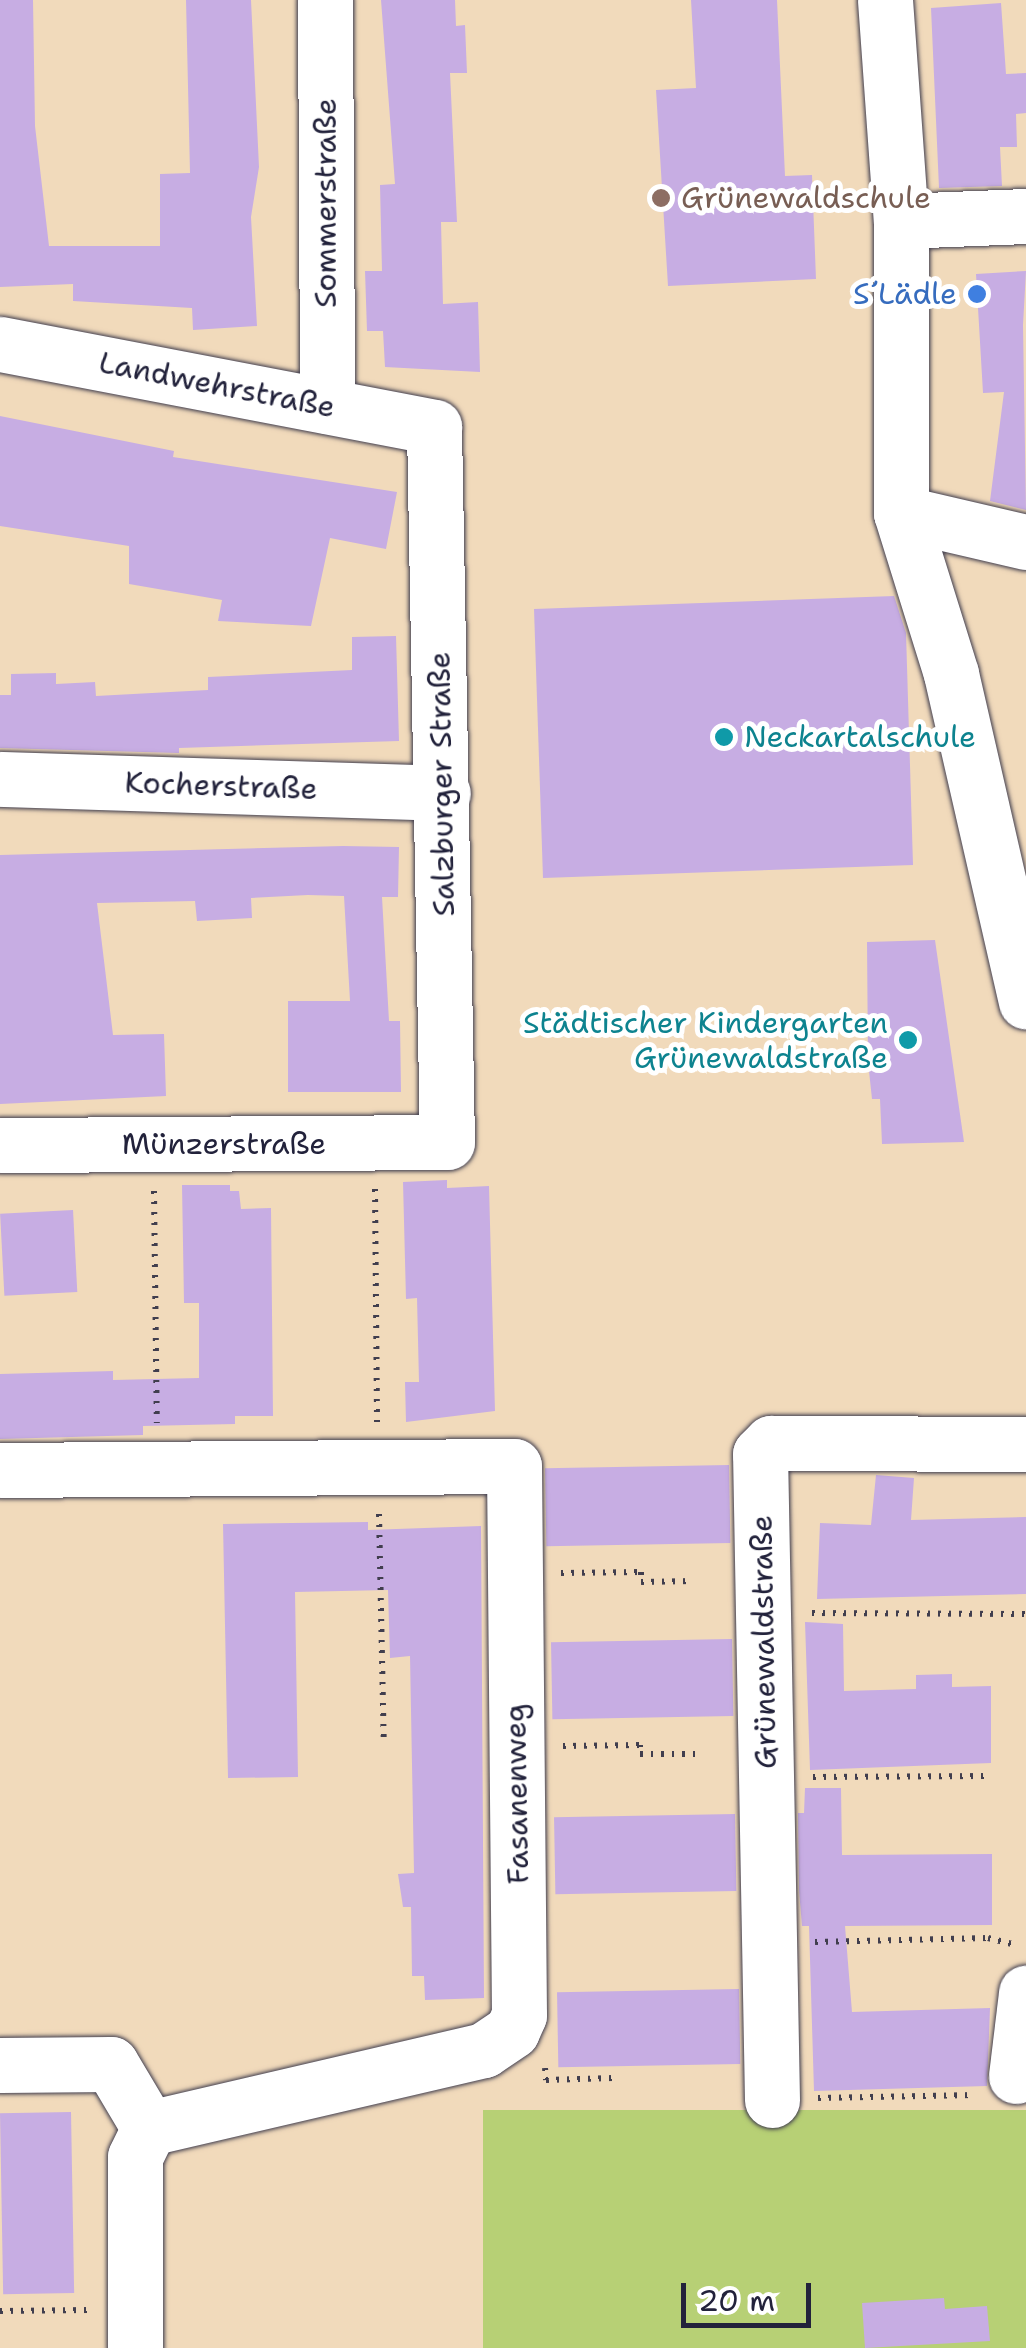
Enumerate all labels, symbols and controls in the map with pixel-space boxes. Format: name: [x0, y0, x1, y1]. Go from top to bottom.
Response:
street label: Sommerstraße: [308, 98, 344, 308]
place label: Grünewaldschule: [681, 180, 931, 216]
marker: Grünewaldschule: [650, 187, 672, 209]
place label: S´Lädle: [853, 276, 957, 312]
marker: S´Lädle: [966, 283, 988, 305]
street label: Landwehrstraße: [96, 344, 338, 426]
street label: Salzburger Straße: [422, 651, 462, 917]
place label: Neckartalschule: [744, 719, 976, 755]
marker: Neckartalschule: [713, 726, 735, 748]
street label: Kocherstraße: [124, 765, 318, 807]
place label: Städtischer Kindergarten Grünewaldstraße: [523, 1005, 888, 1076]
marker: Städtischer Kindergarten Grünewaldstraße: [897, 1029, 919, 1051]
street label: Münzerstraße: [122, 1126, 326, 1162]
street label: Grünewaldstraße: [744, 1515, 784, 1769]
street label: Fasanenweg: [497, 1703, 537, 1885]
scale bar: [686, 2263, 816, 2325]
text: 20 m: [698, 2280, 775, 2321]

